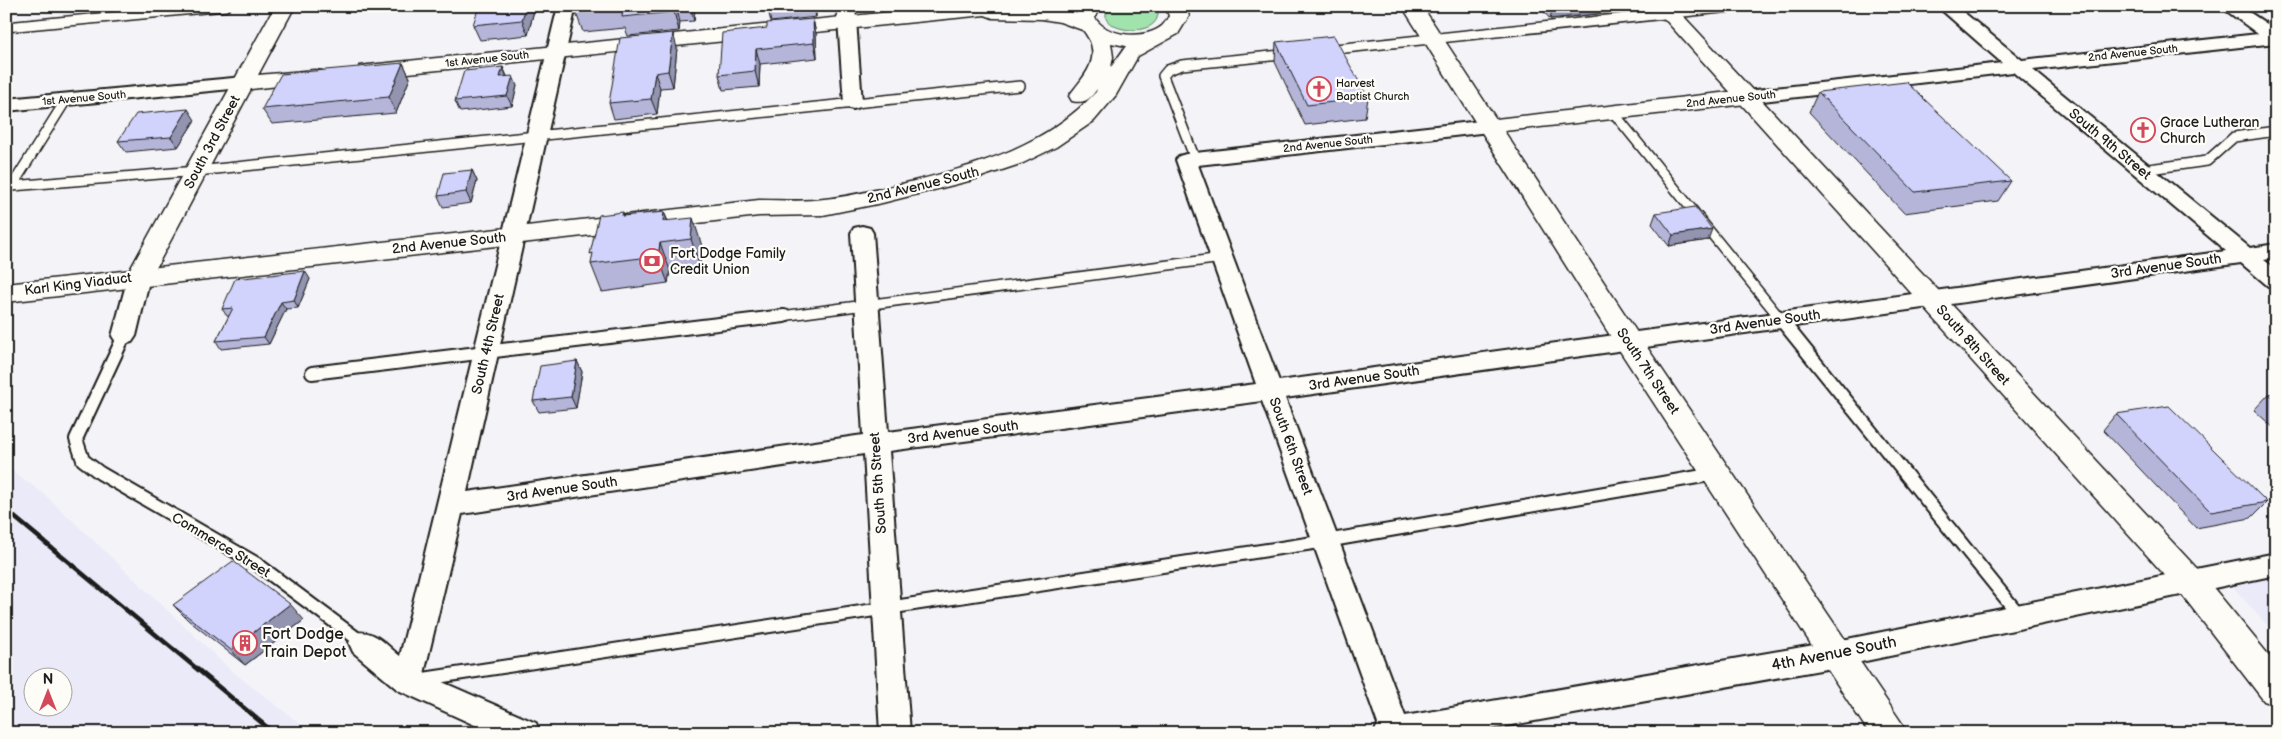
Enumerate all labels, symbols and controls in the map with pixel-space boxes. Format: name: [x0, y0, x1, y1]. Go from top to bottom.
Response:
street label: 2nd Avenue South: [2088, 42, 2178, 64]
street label: 1st Avenue South: [444, 48, 530, 70]
church icon: Harvest Baptist Church: [1306, 76, 1332, 102]
place label: Harvest Baptist Church: [1336, 77, 1409, 103]
street label: 1st Avenue South: [42, 88, 126, 108]
street label: 2nd Avenue South: [1686, 88, 1776, 110]
street label: South 3rd Street: [180, 92, 244, 192]
street label: South 9th Street: [2065, 105, 2155, 184]
place label: Grace Lutheran Church: [2160, 114, 2260, 147]
church icon: Grace Lutheran Church: [2130, 117, 2156, 143]
street label: 2nd Avenue South: [1283, 133, 1373, 155]
street label: 2nd Avenue South: [865, 163, 981, 207]
street label: 2nd Avenue South: [391, 229, 507, 257]
place label: Fort Dodge Family Credit Union: [670, 245, 786, 278]
bank icon: Fort Dodge Family Credit Union: [639, 248, 665, 274]
street label: 3rd Avenue South: [2109, 250, 2223, 282]
street label: Karl King Viaduct: [23, 269, 133, 299]
street label: South 4th Street: [468, 292, 508, 396]
street label: South 8th Street: [1933, 301, 2014, 389]
street label: 3rd Avenue South: [1708, 306, 1822, 338]
street label: South 7th Street: [1613, 325, 1684, 418]
street label: 3rd Avenue South: [1307, 362, 1421, 394]
street label: South 6th Street: [1265, 395, 1317, 498]
street label: 3rd Avenue South: [906, 417, 1020, 447]
street label: South 5th Street: [866, 431, 890, 534]
street label: 3rd Avenue South: [505, 473, 619, 505]
street label: Commerce Street: [169, 509, 274, 581]
place label: Fort Dodge Train Depot: [262, 625, 347, 662]
building icon: Fort Dodge Train Depot: [232, 630, 258, 656]
street label: 4th Avenue South: [1770, 633, 1898, 675]
north arrow: [22, 666, 72, 716]
text: N: [43, 671, 53, 688]

